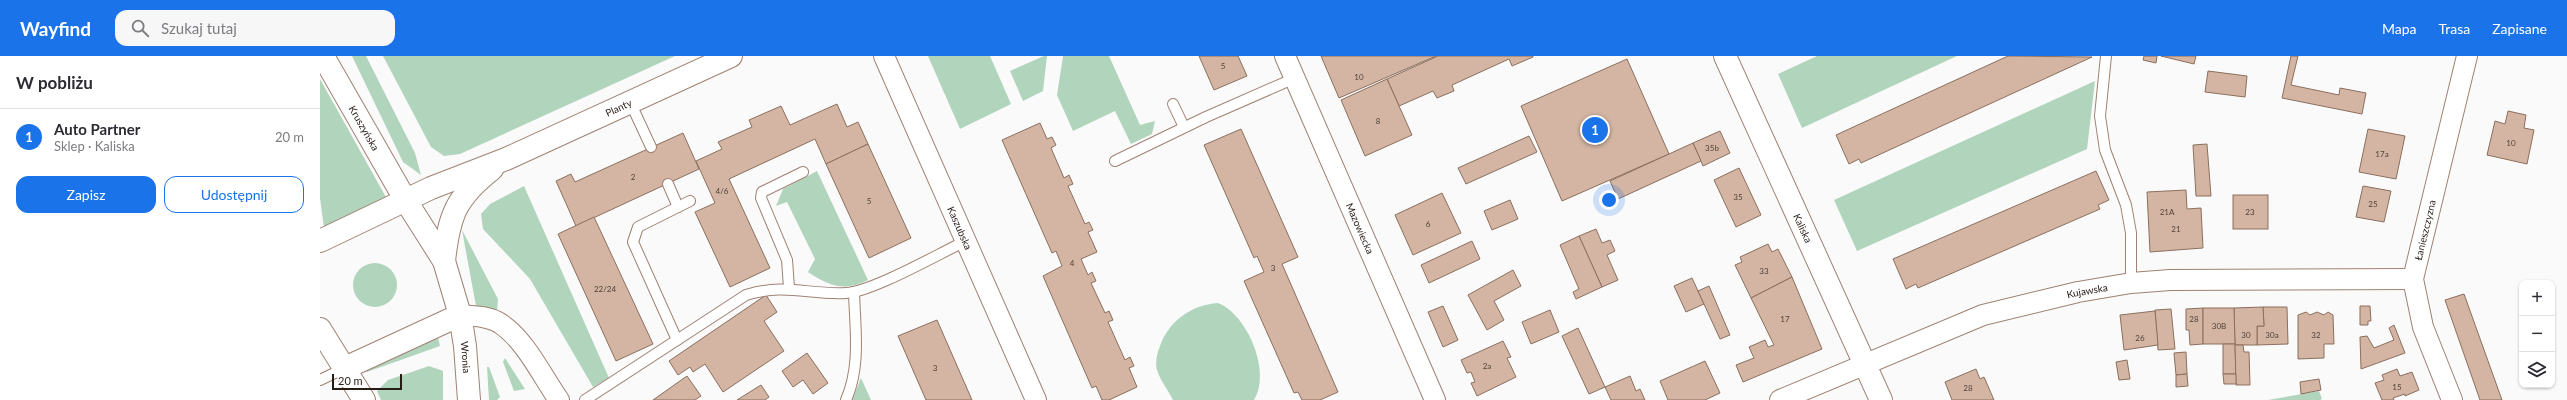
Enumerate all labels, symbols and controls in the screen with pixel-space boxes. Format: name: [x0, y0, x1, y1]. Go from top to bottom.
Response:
search box: [115, 10, 395, 46]
text: Wayfind: [20, 17, 91, 40]
icon: search: [129, 17, 151, 39]
text: Szukaj tutaj: [161, 19, 237, 37]
text: Mapa: [2382, 20, 2417, 37]
text: Trasa: [2439, 20, 2470, 37]
text: Zapisane: [2492, 20, 2547, 37]
house number: 5: [1221, 61, 1226, 71]
text: W pobliżu: [16, 72, 93, 93]
house number: 10: [1354, 72, 1364, 82]
street label: Planty: [603, 96, 634, 119]
street label: Kruszyńska: [347, 103, 382, 153]
pin: 1: [1582, 115, 1608, 145]
house number: 8: [1376, 116, 1381, 126]
text: Auto Partner: [54, 120, 140, 138]
text: 1: [25, 129, 33, 145]
text: 20 m: [275, 129, 304, 145]
text: Sklep · Kaliska: [54, 138, 135, 154]
house number: 10: [2506, 138, 2516, 148]
house number: 35b: [1705, 143, 1719, 153]
house number: 17a: [2375, 149, 2389, 159]
house number: 2: [631, 172, 636, 182]
button: Zapisz: [16, 176, 156, 213]
button: Udostępnij: [164, 176, 304, 213]
house number: 4/6: [716, 186, 729, 196]
your location: [1599, 190, 1619, 210]
house number: 35: [1733, 192, 1743, 202]
house number: 5: [867, 196, 872, 206]
street label: Łanieszczyzna: [2412, 198, 2438, 261]
house number: 25: [2368, 199, 2378, 209]
street label: Mazowiecka: [1344, 201, 1377, 256]
street label: Kaszubska: [945, 204, 975, 251]
house number: 21A: [2160, 207, 2175, 217]
house number: 23: [2245, 207, 2255, 217]
street label: Kaliska: [1791, 212, 1815, 245]
house number: 6: [1426, 219, 1431, 229]
house number: 21: [2171, 224, 2181, 234]
house number: 4: [1070, 258, 1075, 268]
house number: 3: [1271, 263, 1276, 273]
house number: 33: [1759, 266, 1769, 276]
map controls: [2519, 280, 2555, 388]
button: +: [2519, 280, 2555, 316]
street label: Kujawska: [2065, 281, 2109, 301]
house number: 22/24: [594, 284, 616, 294]
house number: 17: [1780, 314, 1790, 324]
house number: 28: [2189, 314, 2199, 324]
button: −: [2519, 316, 2555, 352]
house number: 30B: [2212, 321, 2226, 331]
house number: 30: [2241, 330, 2251, 340]
house number: 30a: [2265, 330, 2279, 340]
house number: 32: [2311, 330, 2321, 340]
house number: 26: [2135, 333, 2145, 343]
street label: Wronia: [459, 341, 473, 374]
button: layers: [2519, 352, 2555, 388]
house number: 2a: [1483, 361, 1491, 371]
house number: 3: [933, 363, 938, 373]
scale bar: [332, 372, 402, 391]
text: 20 m: [338, 374, 363, 387]
house number: 15: [2392, 382, 2402, 392]
house number: 28: [1963, 383, 1973, 393]

